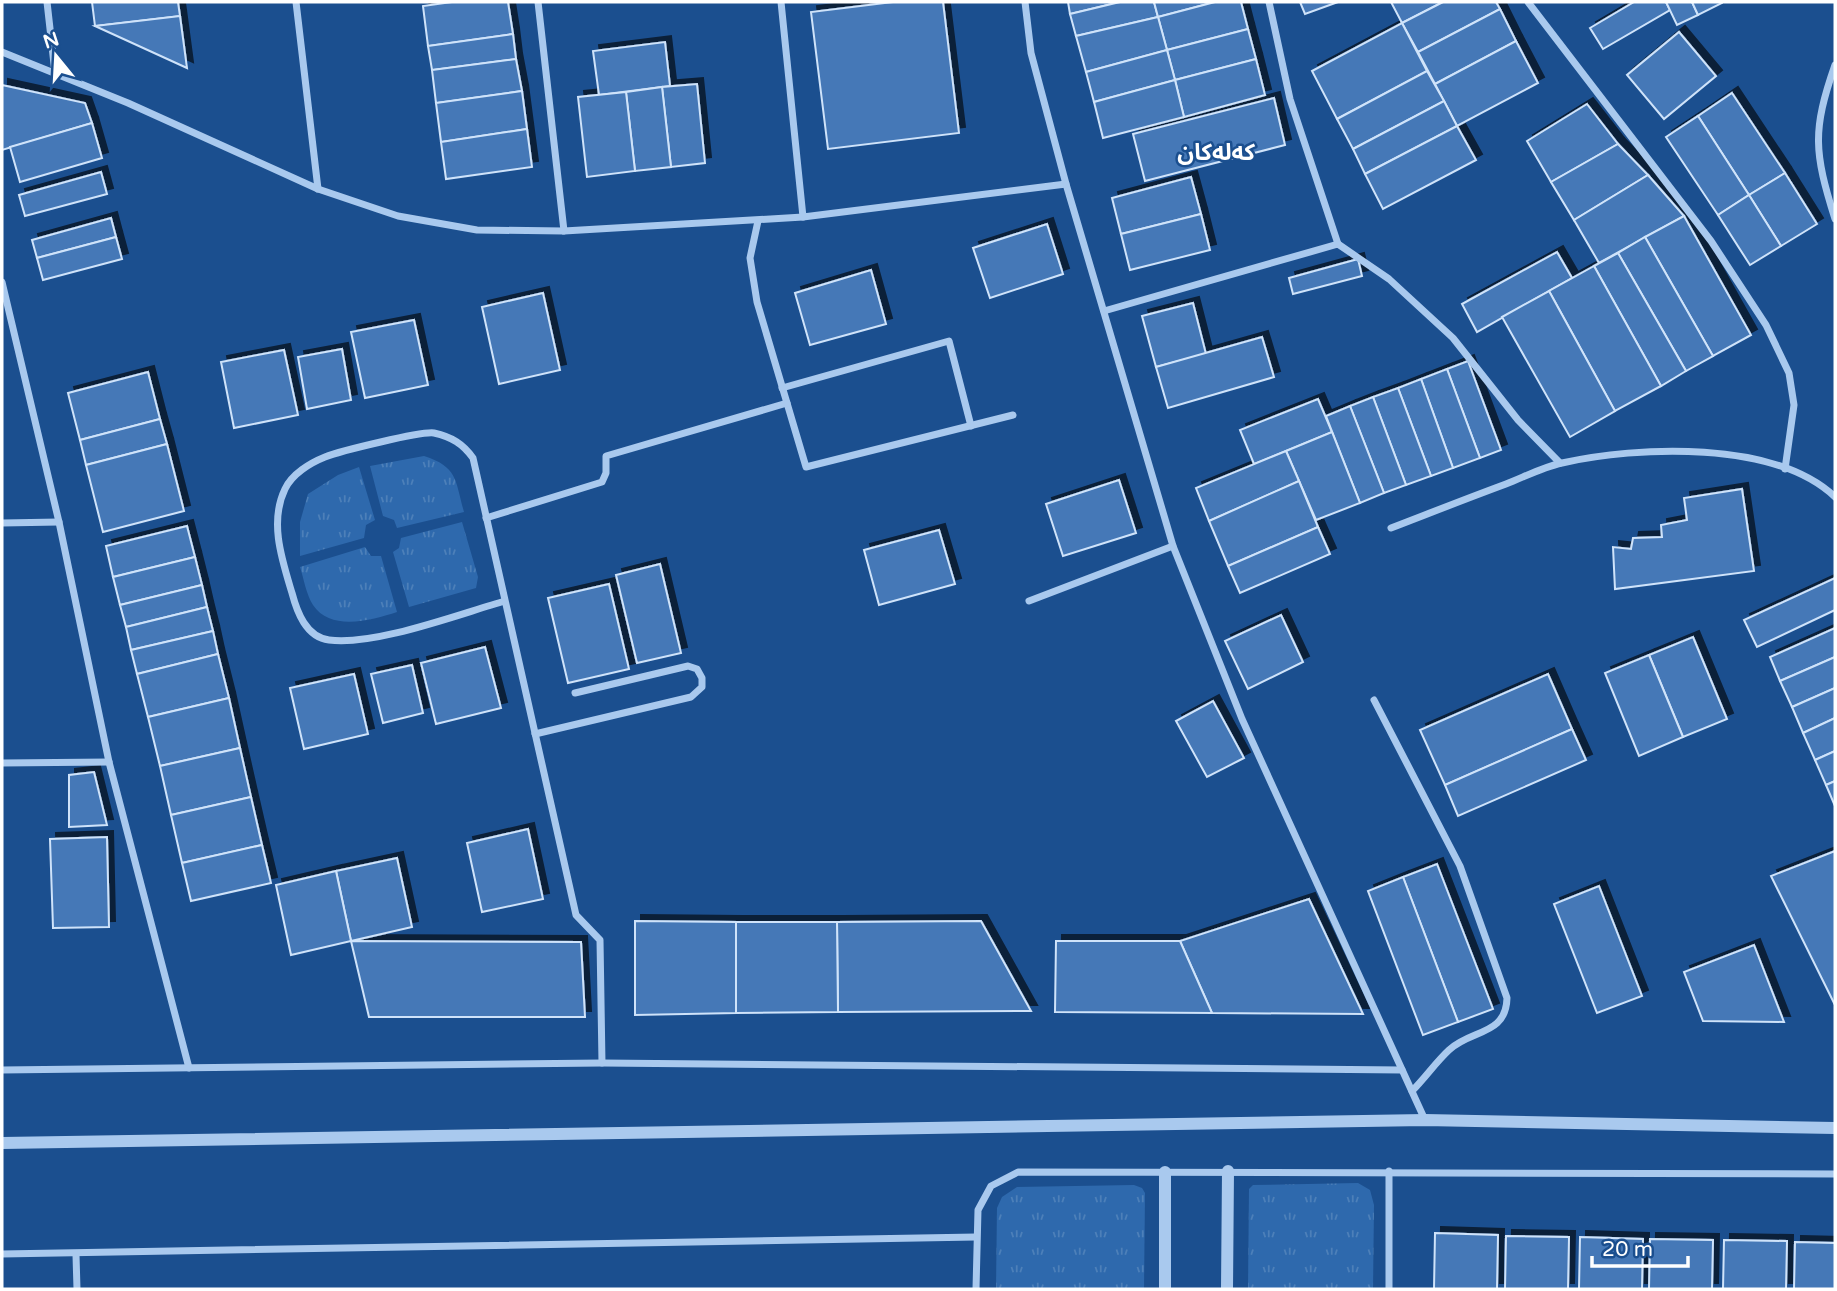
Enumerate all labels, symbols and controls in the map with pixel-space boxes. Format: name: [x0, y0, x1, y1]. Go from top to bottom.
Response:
north arrow: [21, 21, 91, 91]
text: N: [40, 28, 62, 54]
district label: کەلەکان: [1177, 139, 1255, 167]
scale bar: [1592, 1224, 1688, 1268]
text: 20 m: [1602, 1237, 1653, 1262]

